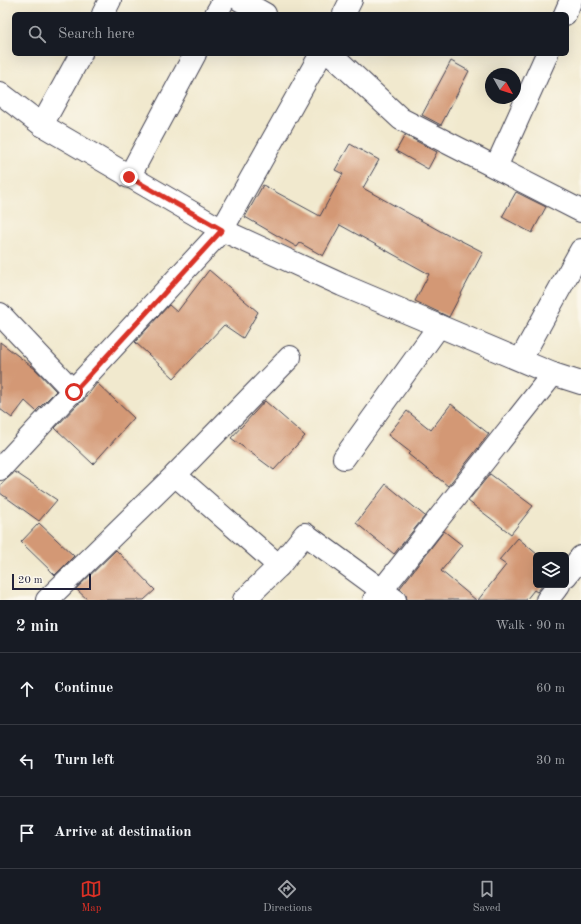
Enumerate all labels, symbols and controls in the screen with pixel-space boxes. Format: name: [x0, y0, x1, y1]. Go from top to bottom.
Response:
search box: [12, 12, 569, 56]
icon: search: [26, 23, 48, 45]
text: Search here: [58, 27, 135, 42]
north arrow: [485, 68, 521, 104]
route end: [120, 168, 138, 186]
route start: [65, 383, 83, 401]
map controls: [533, 552, 569, 588]
button: layers: [533, 552, 569, 588]
scale bar: [12, 572, 91, 591]
text: 20 m: [18, 575, 43, 586]
text: 2 min: [16, 618, 59, 635]
text: Walk · 90 m: [496, 619, 565, 632]
icon: ahead: [16, 678, 38, 700]
text: Continue: [54, 681, 113, 696]
text: 60 m: [536, 682, 565, 695]
icon: left: [16, 750, 38, 772]
text: Turn left: [54, 753, 114, 768]
text: 30 m: [536, 754, 565, 767]
icon: arrive: [16, 822, 38, 844]
text: Arrive at destination: [54, 825, 192, 840]
tab: Map: [80, 878, 102, 916]
tab: Directions: [263, 878, 312, 916]
tab: Saved: [473, 878, 501, 916]

